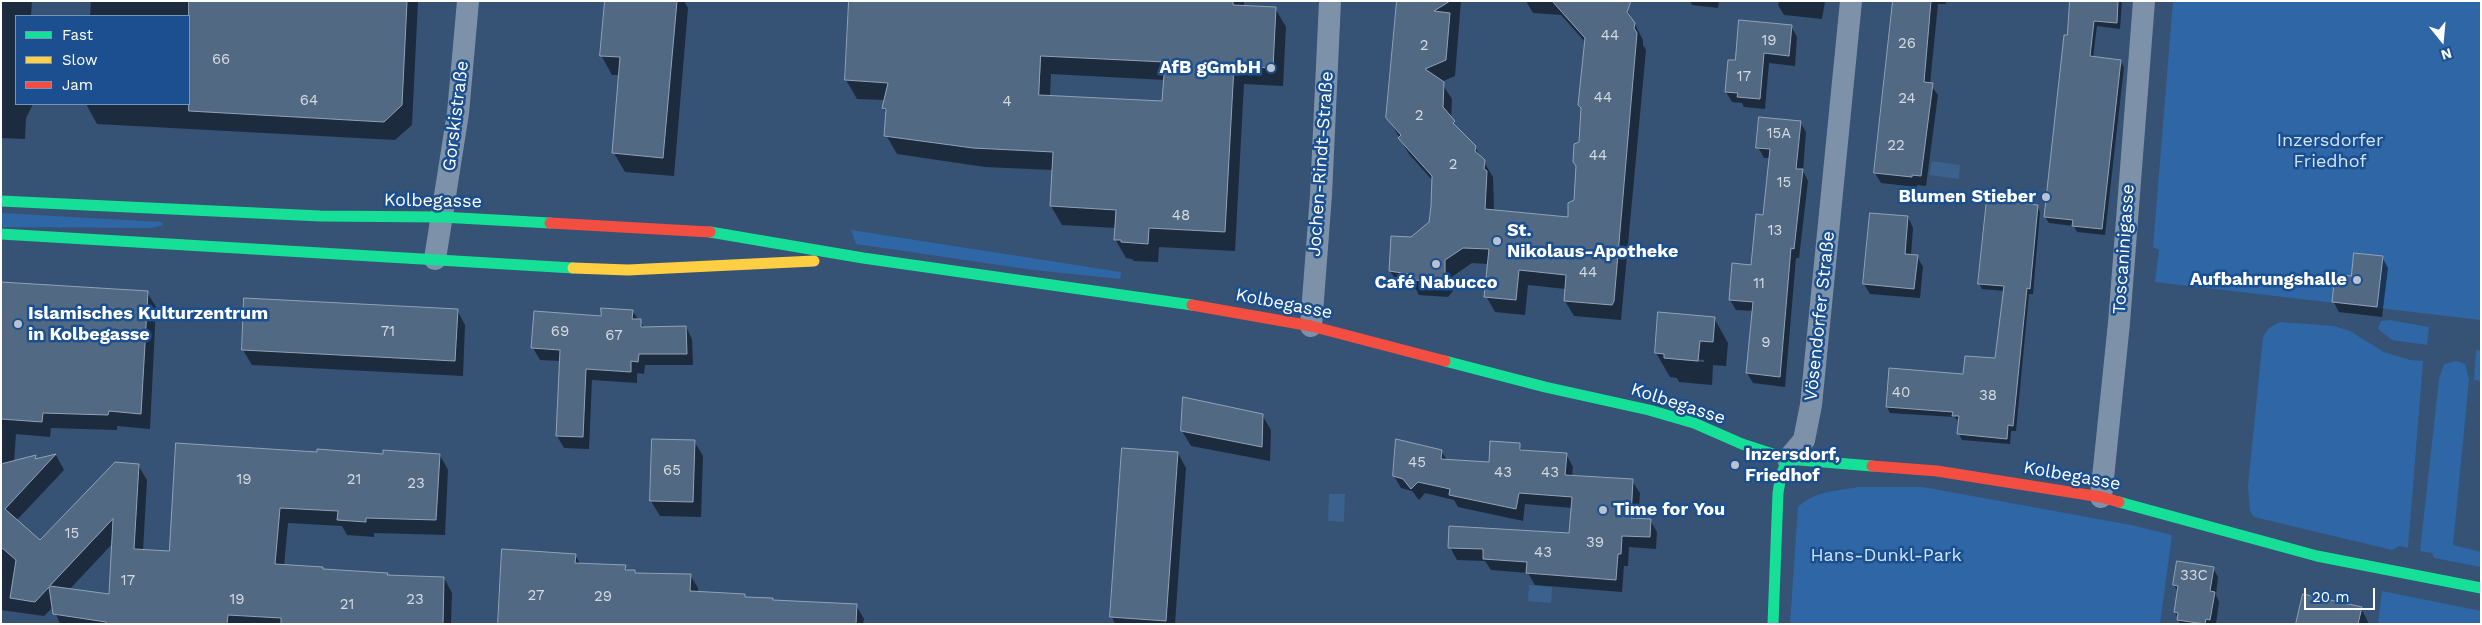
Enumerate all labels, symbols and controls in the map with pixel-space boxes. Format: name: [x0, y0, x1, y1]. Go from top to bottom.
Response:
legend: [15, 15, 190, 105]
north arrow: [2417, 15, 2467, 65]
text: Fast: [62, 26, 93, 44]
house number: 44: [1601, 27, 1619, 45]
house number: 19: [1761, 32, 1777, 50]
house number: 26: [1898, 35, 1916, 53]
house number: 2: [1420, 37, 1428, 55]
text: N: [2439, 45, 2454, 64]
text: Slow: [62, 51, 98, 69]
house number: 66: [212, 51, 230, 69]
place label: AfB gGmbH: [1159, 57, 1261, 79]
street label: Gorskistraße: [439, 60, 473, 172]
marker: AfB gGmbH: [1265, 62, 1277, 74]
house number: 17: [1737, 68, 1751, 86]
street label: Jochen-Rindt-Straße: [1304, 71, 1338, 257]
text: Jam: [62, 76, 93, 94]
house number: 44: [1594, 89, 1612, 107]
house number: 24: [1898, 90, 1916, 108]
house number: 64: [300, 92, 318, 110]
house number: 4: [1002, 93, 1012, 111]
house number: 2: [1415, 107, 1423, 125]
house number: 15A: [1767, 125, 1791, 143]
park label: Inzersdorfer Friedhof: [2277, 130, 2383, 172]
house number: 22: [1887, 137, 1905, 155]
house number: 44: [1589, 147, 1607, 165]
house number: 2: [1449, 156, 1457, 174]
house number: 15: [1777, 174, 1791, 192]
street label: Toscaninigasse: [2109, 183, 2139, 315]
place label: Blumen Stieber: [1898, 186, 2036, 208]
street label: Kolbegasse: [384, 189, 482, 213]
marker: Blumen Stieber: [2040, 191, 2052, 203]
house number: 48: [1172, 207, 1190, 225]
place label: St. Nikolaus-Apotheke: [1507, 220, 1678, 262]
house number: 13: [1768, 222, 1782, 240]
street label: Vösendorfer Straße: [1800, 230, 1840, 402]
marker: St. Nikolaus-Apotheke: [1491, 235, 1503, 247]
marker: Café Nabucco: [1430, 258, 1442, 270]
house number: 44: [1579, 264, 1597, 282]
place label: Aufbahrungshalle: [2190, 269, 2347, 291]
place label: Café Nabucco: [1375, 272, 1497, 294]
marker: Aufbahrungshalle: [2351, 274, 2363, 286]
house number: 11: [1753, 275, 1765, 293]
street label: Kolbegasse: [1234, 284, 1334, 324]
place label: Islamisches Kulturzentrum in Kolbegasse: [28, 303, 268, 346]
marker: Islamisches Kulturzentrum in Kolbegasse: [12, 318, 24, 330]
house number: 71: [381, 323, 395, 341]
house number: 69: [551, 323, 569, 341]
house number: 67: [605, 327, 623, 345]
house number: 9: [1761, 334, 1771, 352]
street label: Kolbegasse: [1628, 379, 1728, 429]
house number: 40: [1892, 384, 1910, 402]
house number: 38: [1979, 387, 1997, 405]
place label: Inzersdorf, Friedhof: [1745, 444, 1840, 486]
house number: 45: [1408, 454, 1426, 472]
street label: Kolbegasse: [2022, 457, 2122, 495]
marker: Inzersdorf, Friedhof: [1729, 459, 1741, 471]
house number: 65: [663, 462, 681, 480]
house number: 43: [1494, 464, 1512, 482]
house number: 43: [1541, 464, 1559, 482]
house number: 19: [236, 471, 252, 489]
house number: 21: [347, 471, 361, 489]
house number: 23: [407, 475, 425, 493]
place label: Time for You: [1613, 499, 1725, 521]
marker: Time for You: [1597, 504, 1609, 516]
house number: 15: [65, 525, 79, 543]
house number: 39: [1586, 534, 1604, 552]
house number: 43: [1534, 544, 1552, 562]
park label: Hans-Dunkl-Park: [1810, 545, 1962, 567]
house number: 33C: [2180, 567, 2208, 585]
house number: 17: [121, 572, 135, 590]
scale bar: [2307, 578, 2378, 610]
house number: 27: [528, 587, 544, 605]
house number: 29: [594, 588, 612, 606]
text: 20 m: [2312, 588, 2350, 606]
house number: 19: [229, 591, 245, 609]
house number: 23: [406, 591, 424, 609]
house number: 21: [340, 596, 354, 614]

